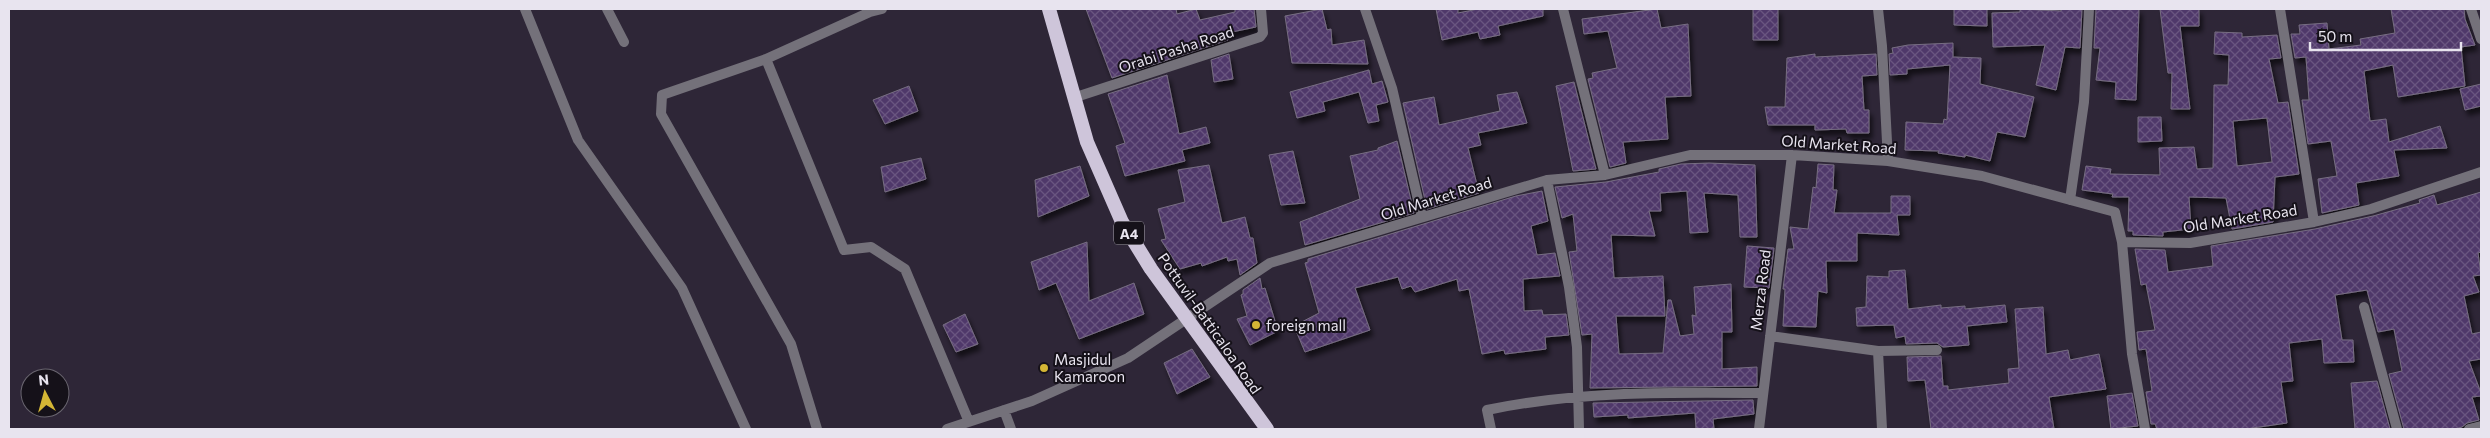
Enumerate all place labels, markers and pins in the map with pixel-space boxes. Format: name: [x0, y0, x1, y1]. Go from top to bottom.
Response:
place label: foreign mall: [1266, 316, 1346, 334]
marker: foreign mall: [1250, 319, 1262, 331]
place label: Masjidul Kamaroon: [1054, 350, 1125, 385]
marker: Masjidul Kamaroon: [1038, 362, 1050, 374]

